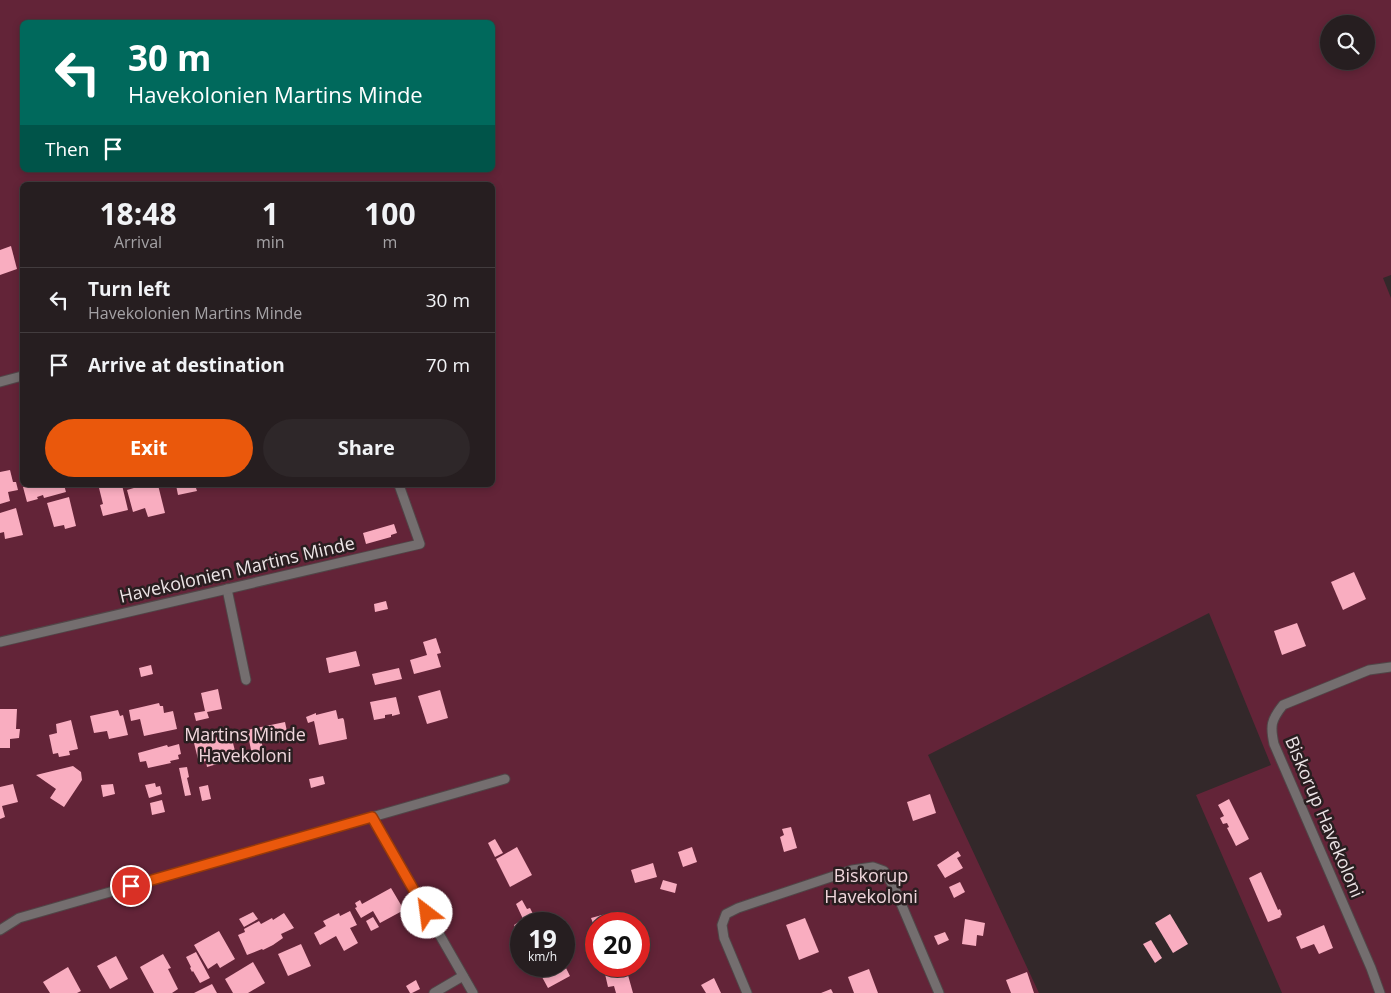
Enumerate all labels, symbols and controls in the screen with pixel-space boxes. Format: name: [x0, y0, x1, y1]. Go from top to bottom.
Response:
map controls: [1320, 15, 1375, 70]
button: search: [1320, 15, 1375, 70]
text: 30 m: [128, 34, 211, 81]
icon: left: [45, 40, 110, 105]
text: Havekolonien Martins Minde: [128, 79, 423, 109]
icon: arrive: [99, 135, 127, 163]
text: Then: [45, 136, 89, 162]
text: 18:48: [99, 193, 177, 234]
text: 1: [262, 193, 279, 234]
text: 100: [364, 193, 416, 234]
text: Arrival: [114, 231, 162, 253]
text: min: [256, 231, 285, 253]
text: m: [382, 231, 397, 253]
text: Turn left: [88, 276, 170, 302]
icon: left: [45, 286, 73, 314]
text: 30 m: [426, 287, 470, 313]
text: Havekolonien Martins Minde: [88, 302, 302, 324]
icon: arrive: [45, 351, 73, 379]
text: Arrive at destination: [88, 352, 285, 378]
text: 70 m: [426, 352, 470, 378]
button: Exit: [45, 419, 253, 477]
button: Share: [263, 419, 470, 477]
street label: Havekolonien Martins Minde: [117, 530, 357, 608]
park label: Martins Minde Havekoloni: [184, 722, 306, 767]
street label: Biskorup Havekoloni: [1280, 732, 1370, 901]
park label: Biskorup Havekoloni: [824, 863, 918, 908]
pin: [110, 865, 152, 907]
icon: arrive: [117, 872, 145, 900]
position arrow: [400, 886, 452, 938]
speed limit sign: 20: [585, 912, 650, 977]
text: 19: [528, 921, 557, 955]
text: km/h: [528, 948, 557, 965]

